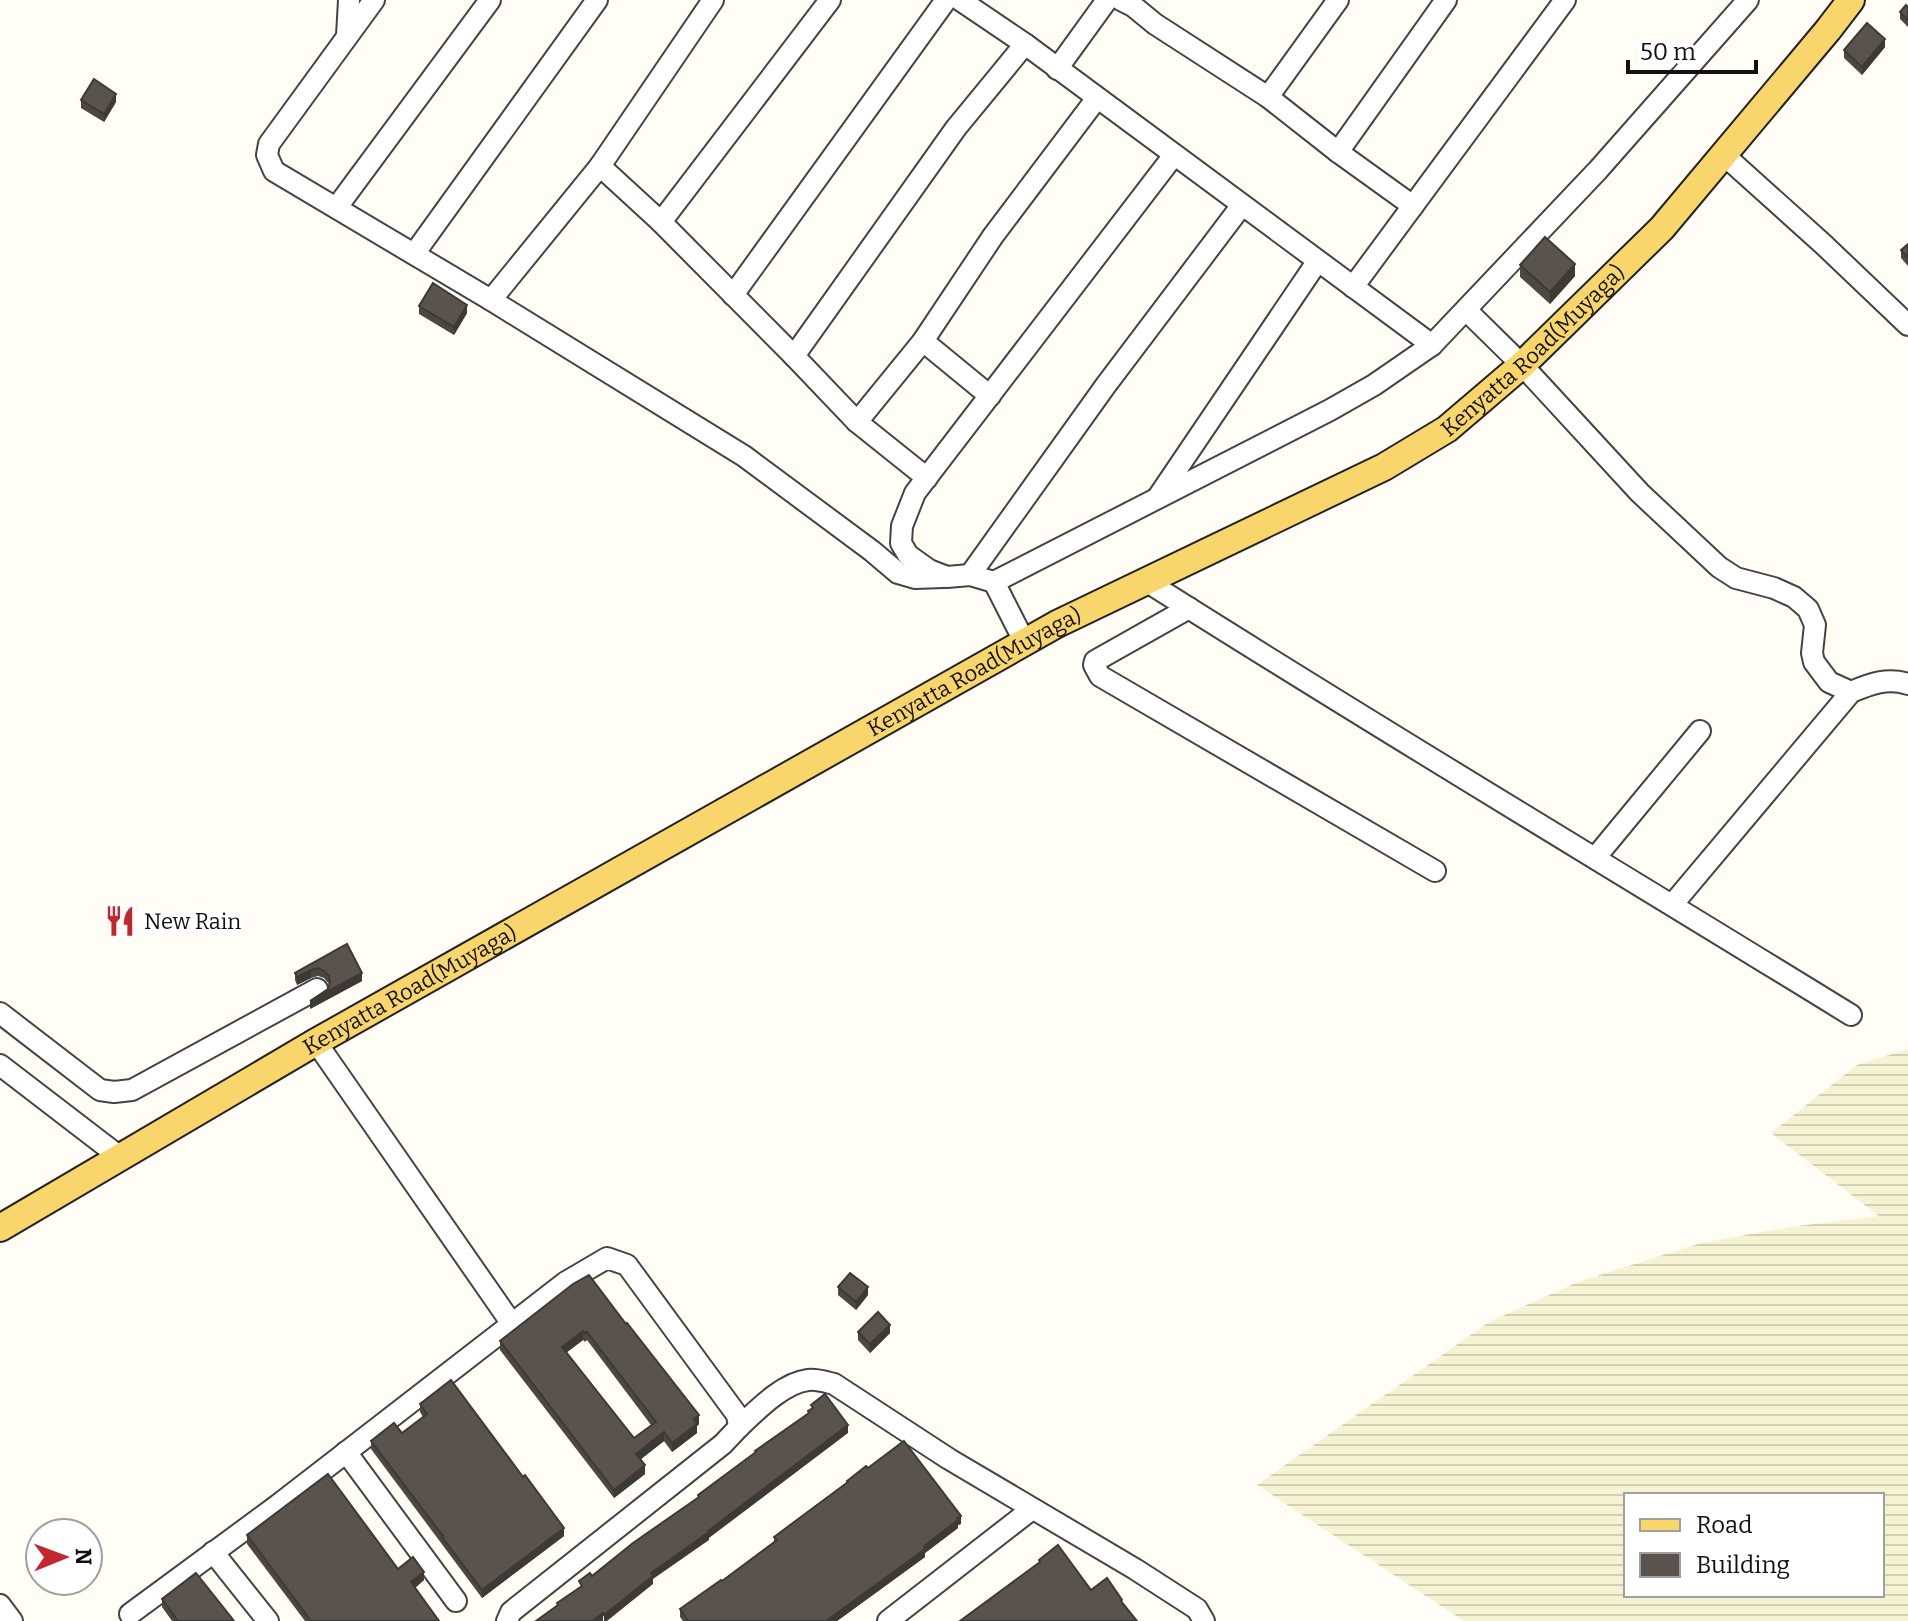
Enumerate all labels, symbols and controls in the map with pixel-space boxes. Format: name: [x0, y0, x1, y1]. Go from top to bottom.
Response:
scale bar: [1628, 24, 1756, 74]
text: 50 m: [1640, 38, 1696, 66]
street label: Kenyatta Road(Muyaga): [1435, 259, 1631, 442]
street label: Kenyatta Road(Muyaga): [863, 601, 1086, 742]
restaurant icon: New Rain: [103, 904, 137, 938]
place label: New Rain: [144, 908, 241, 935]
street label: Kenyatta Road(Muyaga): [298, 919, 521, 1061]
legend: [1624, 1493, 1884, 1597]
text: Road: [1696, 1511, 1752, 1539]
north arrow: [24, 1517, 104, 1597]
text: N: [70, 1548, 97, 1565]
text: Building: [1696, 1551, 1790, 1579]

